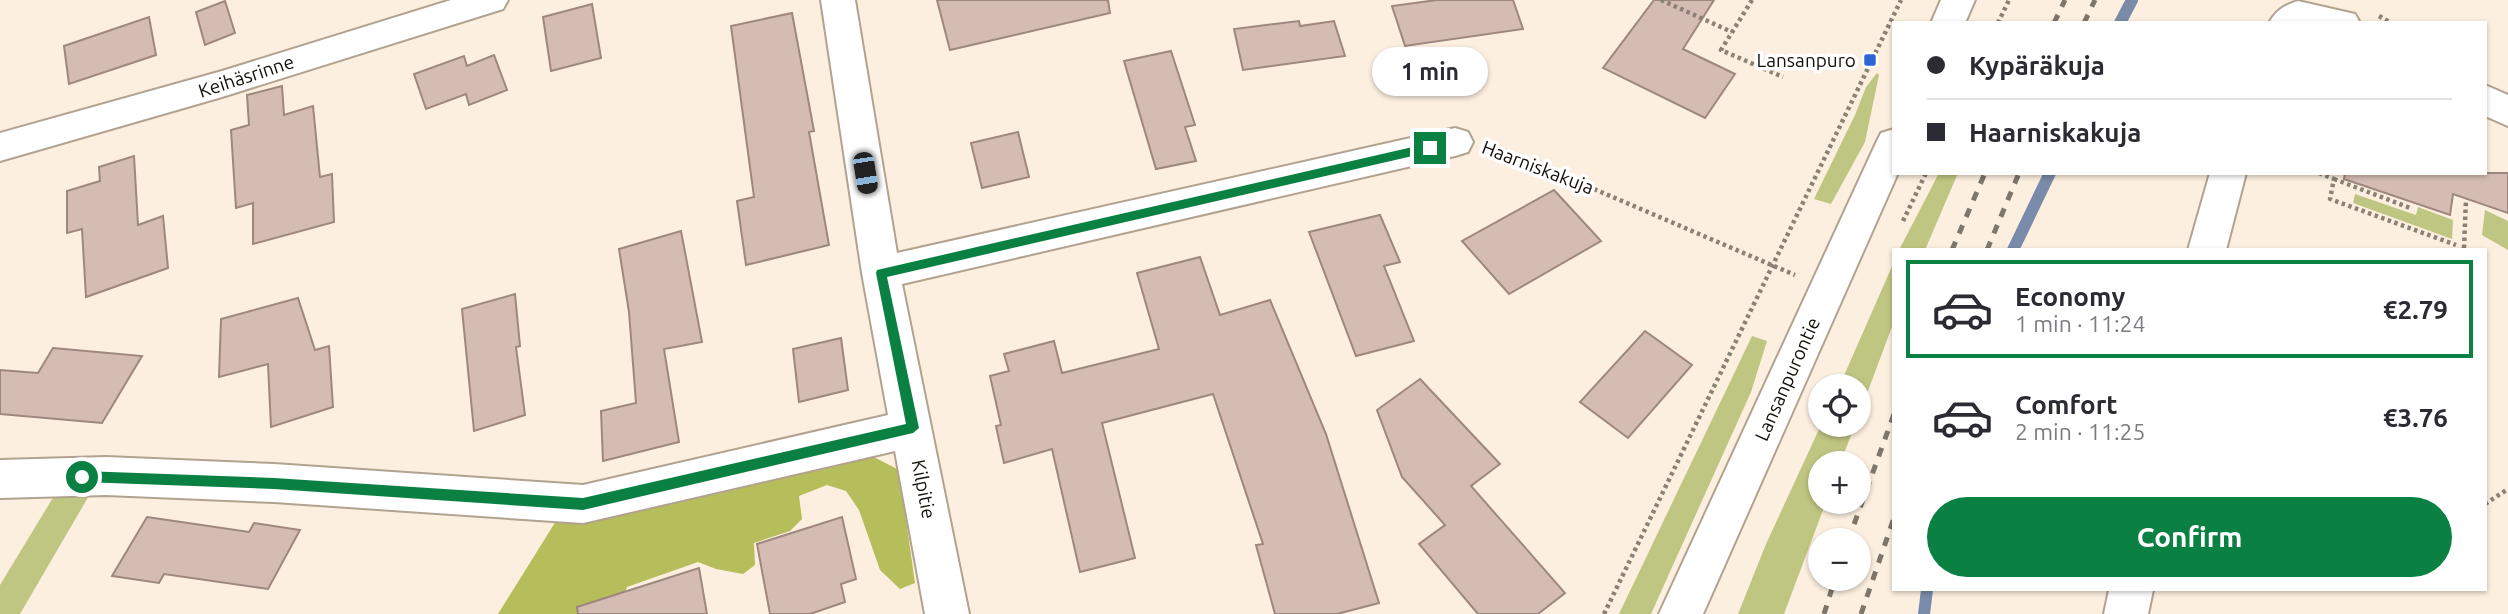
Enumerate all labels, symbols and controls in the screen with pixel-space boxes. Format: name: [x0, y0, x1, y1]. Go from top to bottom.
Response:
callout: 1 min: [1372, 46, 1488, 96]
place label: Lansanpuro: [1757, 49, 1856, 71]
street label: Keihäsrinne: [195, 50, 297, 102]
text: Kypäräkuja: [1969, 51, 2105, 80]
marker: Lansanpuro: [1862, 52, 1878, 68]
text: 1 min: [1401, 59, 1459, 84]
text: Haarniskakuja: [1969, 118, 2141, 147]
route end: [1414, 132, 1446, 164]
street label: Haarniskakuja: [1479, 136, 1597, 198]
car: [852, 151, 879, 195]
icon: car: [1931, 278, 1994, 341]
text: Economy: [2015, 282, 2125, 311]
text: €2.79: [2383, 295, 2448, 324]
text: 1 min · 11:24: [2015, 311, 2146, 336]
street label: Lansanpurontie: [1750, 314, 1824, 444]
map controls: [1808, 374, 1871, 591]
button: locate: [1808, 374, 1871, 437]
icon: car: [1931, 386, 1994, 449]
text: Comfort: [2015, 390, 2118, 419]
text: €3.76: [2383, 403, 2448, 432]
text: 2 min · 11:25: [2015, 419, 2146, 444]
button: +: [1808, 451, 1871, 514]
street label: Kilpitie: [907, 458, 941, 520]
route start: [66, 461, 98, 493]
button: Confirm: [1927, 497, 2452, 577]
button: −: [1808, 528, 1871, 591]

